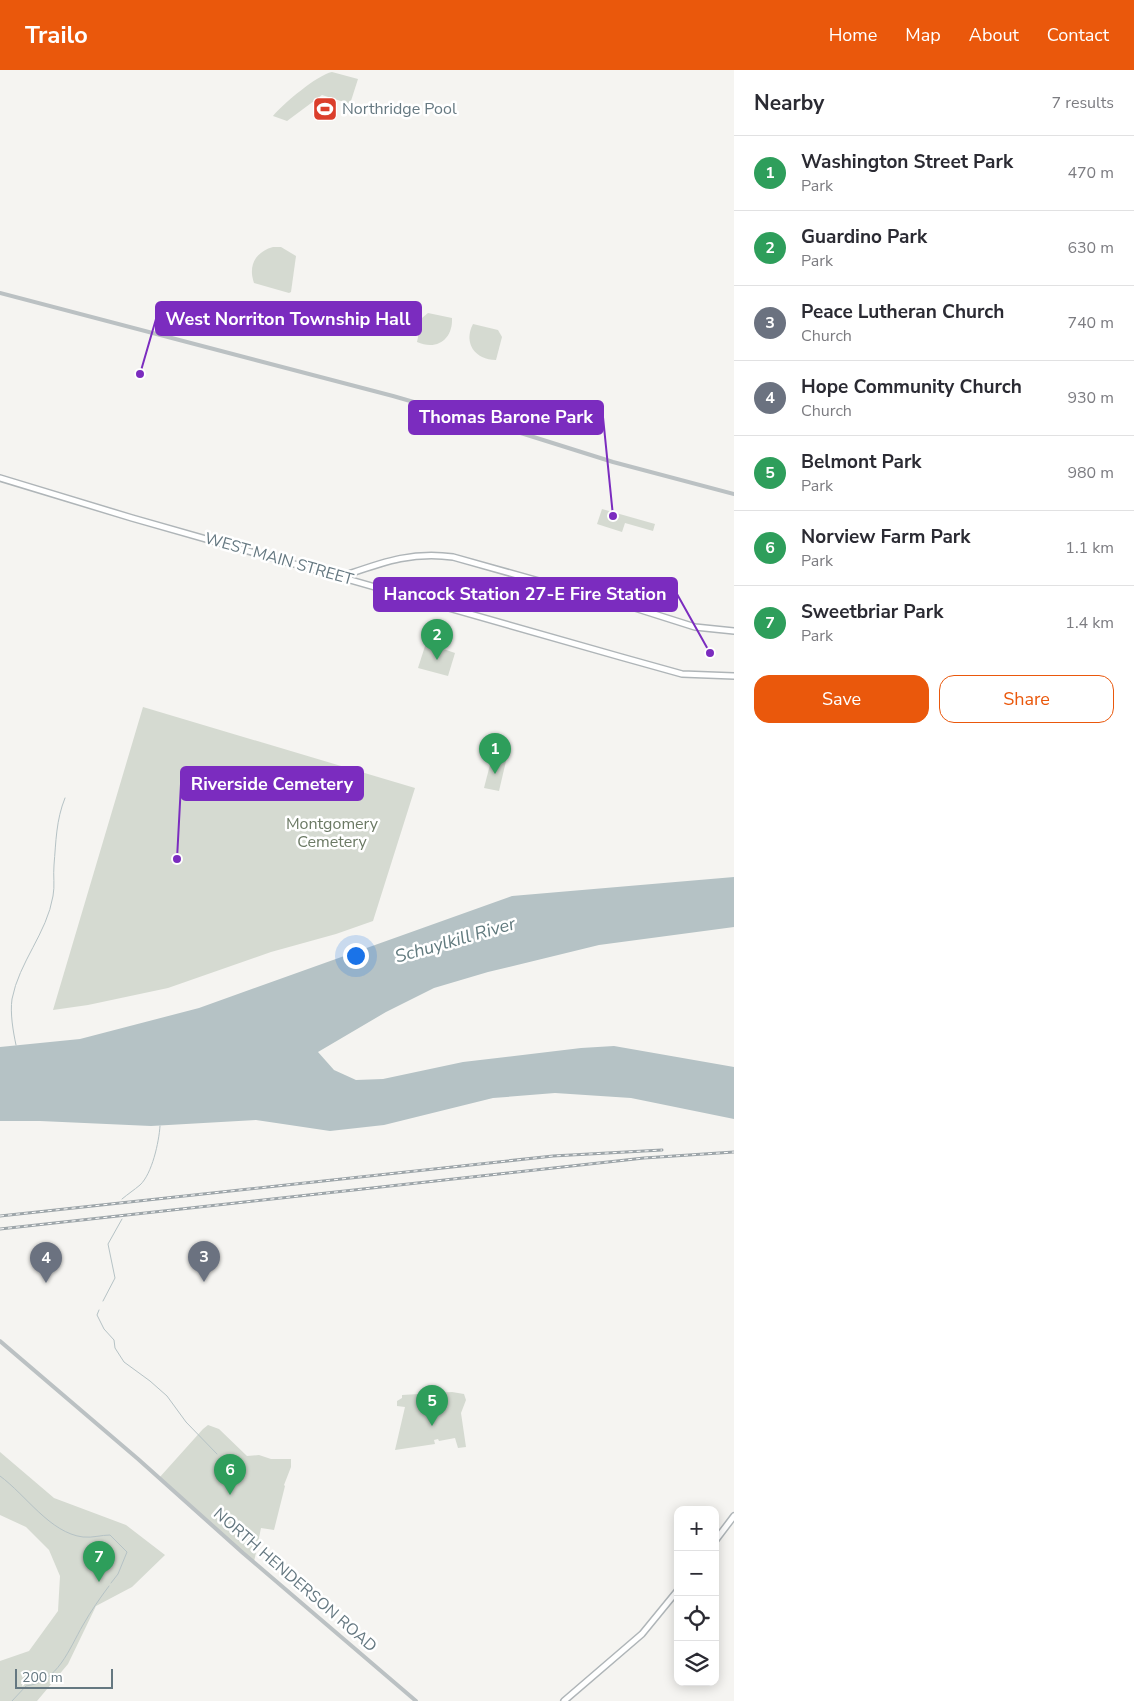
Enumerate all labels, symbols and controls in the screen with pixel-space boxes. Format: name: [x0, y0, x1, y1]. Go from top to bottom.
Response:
text: Trailo: [25, 19, 88, 51]
text: Home: [829, 23, 877, 47]
text: Map: [905, 23, 941, 47]
text: About: [969, 23, 1019, 47]
text: Contact: [1047, 23, 1109, 47]
text: Nearby: [754, 89, 824, 117]
text: 7 results: [1052, 92, 1114, 114]
sports icon: Northridge Pool: [312, 96, 338, 122]
place label: Northridge Pool: [342, 98, 457, 120]
text: Washington Street Park: [801, 149, 1013, 175]
text: 1: [765, 162, 775, 184]
text: 470 m: [1067, 162, 1114, 184]
text: Park: [801, 175, 833, 197]
text: Guardino Park: [801, 224, 927, 250]
text: 2: [765, 237, 775, 259]
text: 630 m: [1067, 237, 1114, 259]
text: Park: [801, 250, 833, 272]
text: Peace Lutheran Church: [801, 299, 1004, 325]
callout: West Norriton Township Hall: [156, 302, 421, 335]
text: West Norriton Township Hall: [166, 307, 411, 331]
text: 3: [765, 312, 775, 334]
text: 740 m: [1067, 312, 1114, 334]
text: Church: [801, 325, 852, 347]
text: Hope Community Church: [801, 374, 1022, 400]
text: 4: [765, 387, 775, 409]
text: 930 m: [1067, 387, 1114, 409]
text: Church: [801, 400, 852, 422]
callout: Thomas Barone Park: [409, 401, 603, 434]
text: Thomas Barone Park: [419, 405, 593, 429]
text: Belmont Park: [801, 449, 922, 475]
text: 5: [765, 462, 775, 484]
text: 980 m: [1067, 462, 1114, 484]
text: Park: [801, 475, 833, 497]
text: Norview Farm Park: [801, 524, 970, 550]
street label: WEST MAIN STREET: [202, 527, 356, 591]
text: 6: [765, 537, 775, 559]
text: 1.1 km: [1065, 537, 1114, 559]
text: Park: [801, 550, 833, 572]
callout: Hancock Station 27-E Fire Station: [374, 578, 677, 611]
text: Hancock Station 27-E Fire Station: [384, 582, 666, 606]
text: Sweetbriar Park: [801, 599, 943, 625]
text: 7: [765, 612, 775, 634]
text: 1.4 km: [1065, 612, 1114, 634]
pin: 2: [421, 619, 453, 660]
text: Park: [801, 625, 833, 647]
button: Save: [754, 675, 929, 723]
button: Share: [939, 675, 1114, 723]
pin: 1: [479, 733, 511, 774]
callout: Riverside Cemetery: [181, 767, 363, 800]
text: Riverside Cemetery: [191, 772, 354, 796]
park label: Montgomery Cemetery: [286, 813, 379, 853]
water label: Schuylkill River: [392, 911, 519, 969]
your location: [343, 943, 369, 969]
pin: 3: [188, 1241, 220, 1282]
pin: 4: [30, 1242, 62, 1283]
pin: 5: [416, 1385, 448, 1426]
pin: 6: [214, 1454, 246, 1495]
street label: NORTH HENDERSON ROAD: [209, 1503, 381, 1657]
map controls: [674, 1506, 719, 1686]
button: +: [674, 1506, 719, 1551]
pin: 7: [83, 1541, 115, 1582]
button: −: [674, 1551, 719, 1596]
button: locate: [674, 1596, 719, 1641]
button: layers: [674, 1641, 719, 1686]
scale bar: [15, 1666, 112, 1689]
text: 200 m: [22, 1668, 63, 1687]

